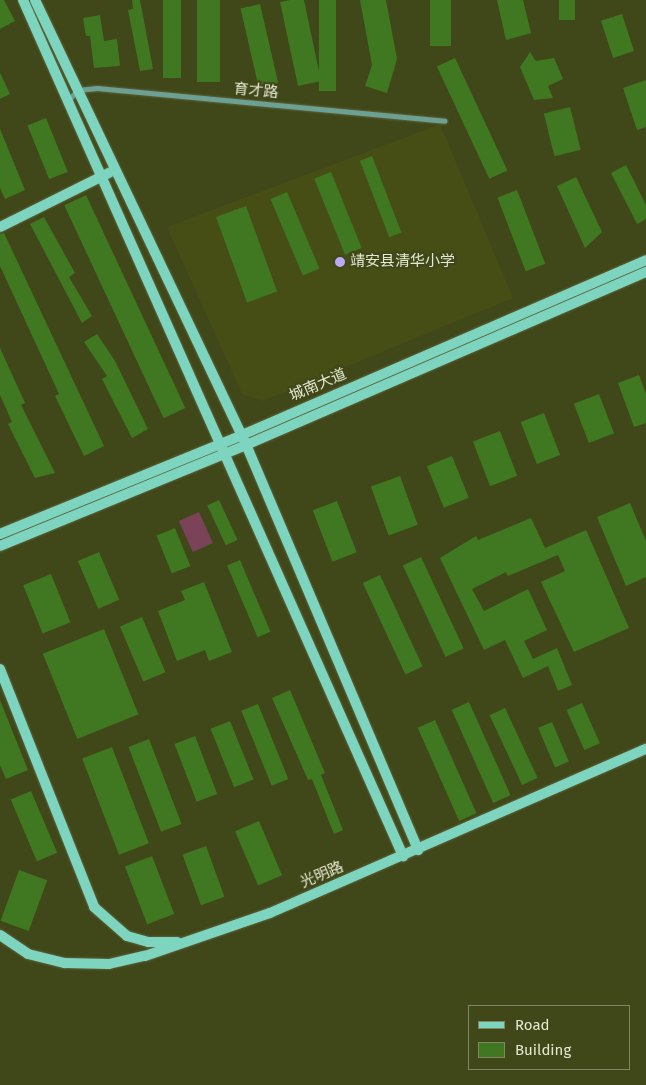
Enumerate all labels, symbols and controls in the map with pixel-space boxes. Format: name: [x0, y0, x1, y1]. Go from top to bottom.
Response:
street label: 育才路: [233, 80, 279, 102]
place label: 靖安县清华小学: [350, 253, 455, 271]
marker: 靖安县清华小学: [334, 256, 346, 268]
street label: 城南大道: [287, 365, 349, 405]
street label: 光明路: [298, 858, 346, 892]
legend: [468, 1005, 631, 1070]
text: Road: [515, 1016, 550, 1034]
text: Building: [515, 1041, 571, 1059]

